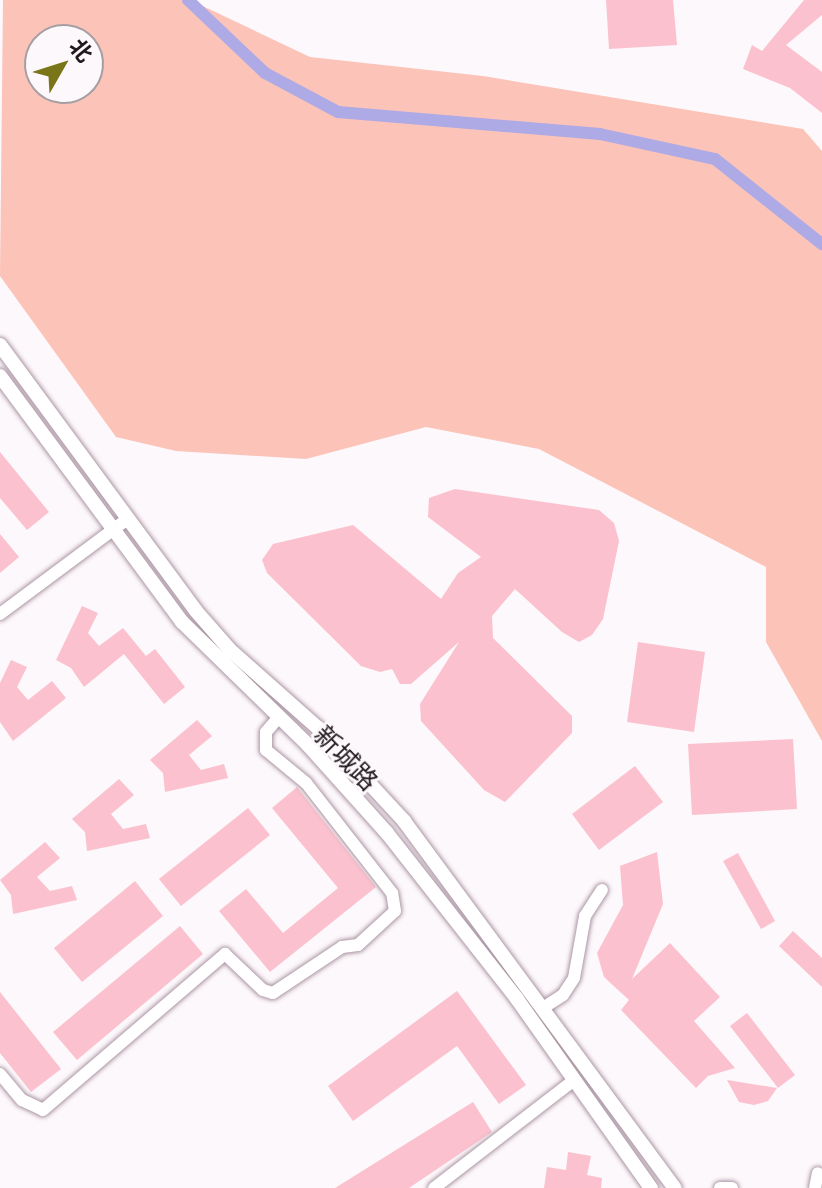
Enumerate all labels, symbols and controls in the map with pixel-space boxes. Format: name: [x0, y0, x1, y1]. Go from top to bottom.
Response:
north arrow: [24, 24, 104, 104]
text: 北: [64, 33, 99, 67]
street label: 新城路: [308, 719, 384, 797]

